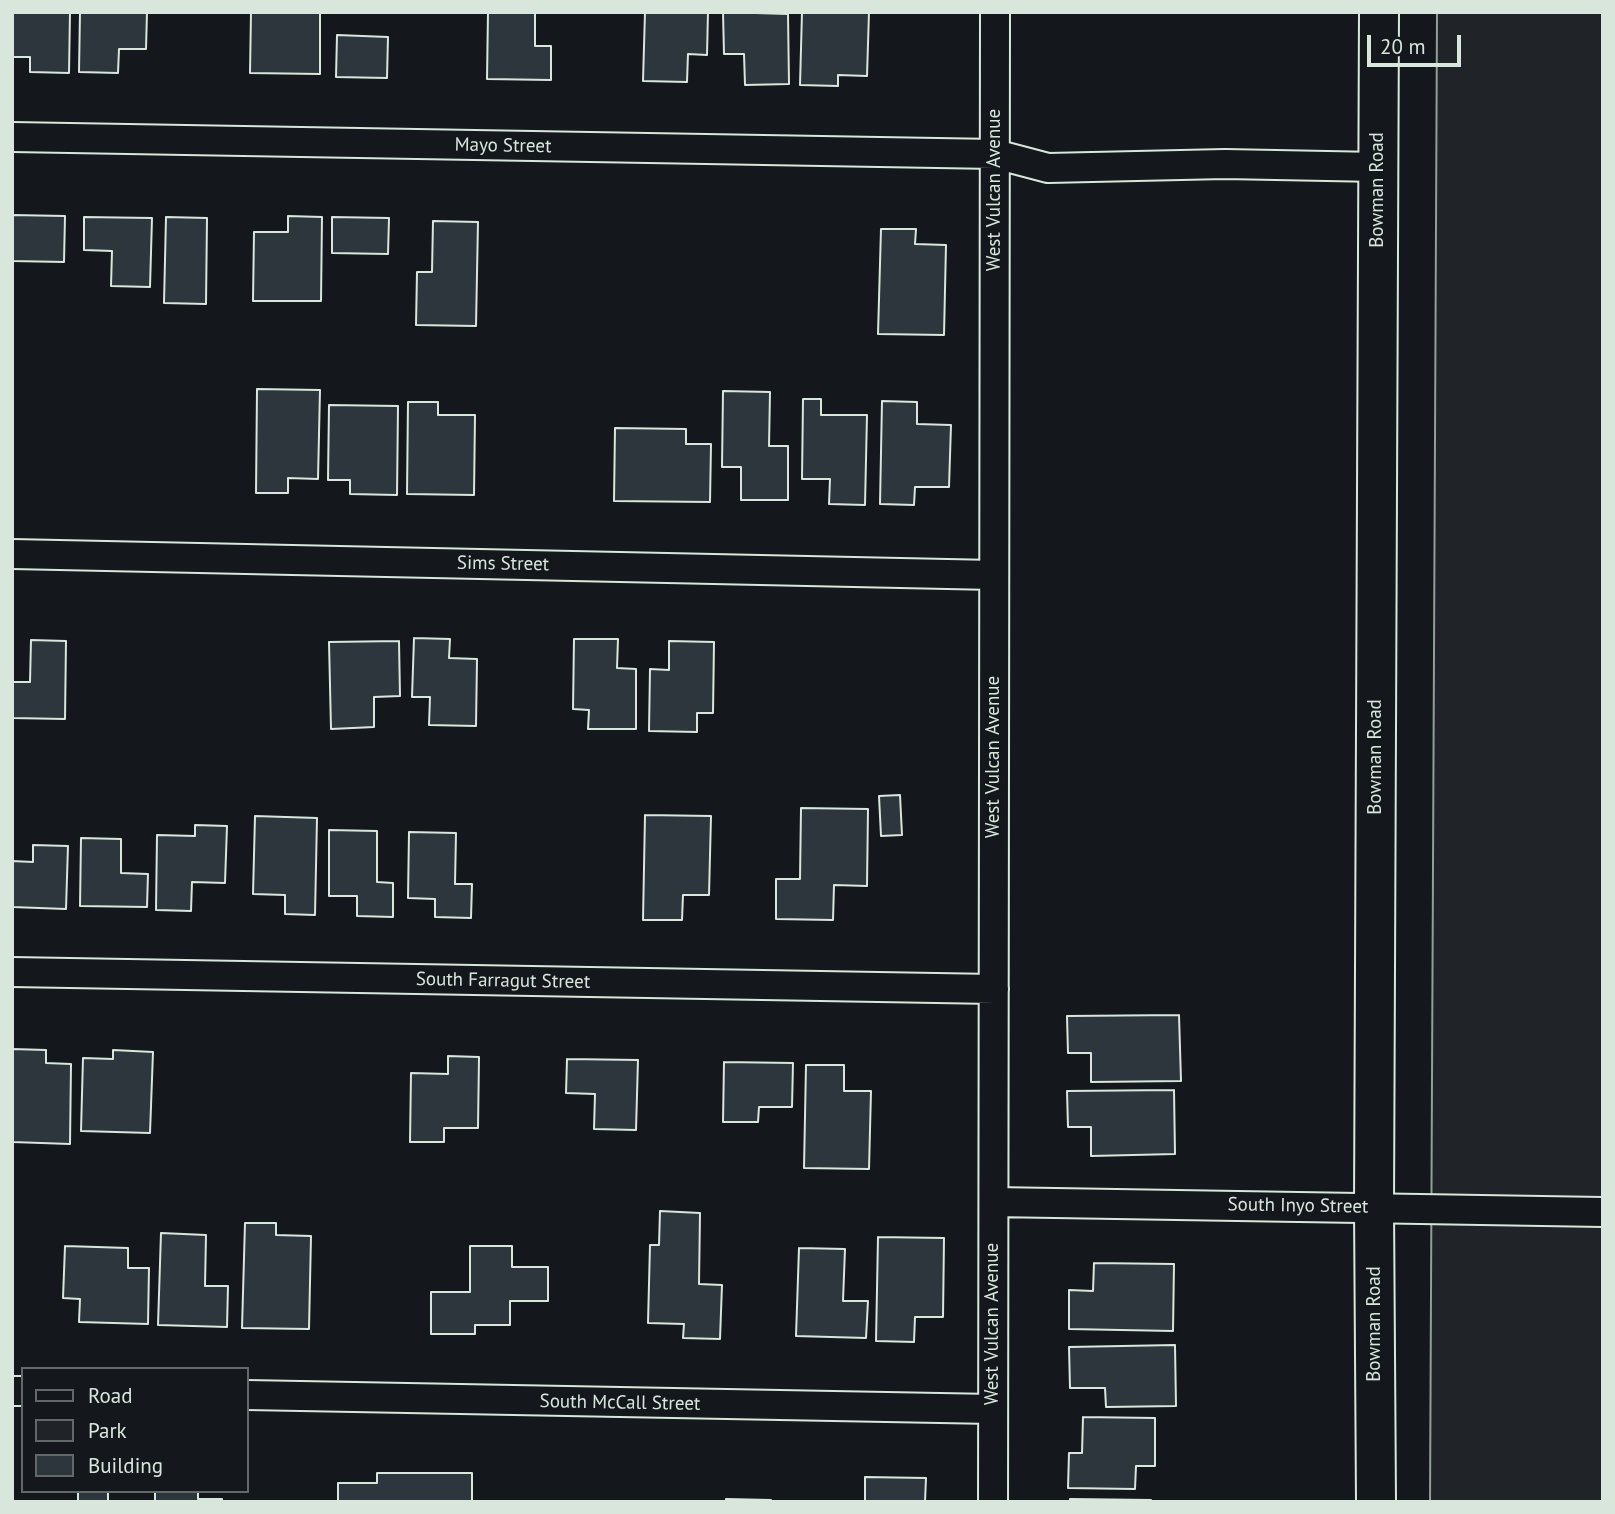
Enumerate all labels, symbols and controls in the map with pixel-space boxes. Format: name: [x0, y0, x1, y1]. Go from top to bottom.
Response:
scale bar: [1370, 21, 1464, 65]
text: 20 m: [1380, 33, 1426, 60]
street label: West Vulcan Avenue: [984, 109, 1006, 271]
street label: Bowman Road: [1367, 132, 1389, 248]
street label: Mayo Street: [454, 134, 552, 158]
street label: Sims Street: [457, 552, 549, 576]
street label: West Vulcan Avenue: [983, 676, 1005, 838]
street label: Bowman Road: [1365, 699, 1387, 815]
street label: South Farragut Street: [416, 968, 590, 994]
street label: South Inyo Street: [1227, 1193, 1369, 1219]
street label: West Vulcan Avenue: [982, 1243, 1004, 1405]
street label: Bowman Road: [1364, 1266, 1386, 1382]
legend: [21, 1367, 248, 1493]
text: Road: [88, 1382, 132, 1409]
street label: South McCall Street: [539, 1390, 701, 1416]
text: Park: [88, 1417, 127, 1444]
text: Building: [88, 1452, 163, 1479]

